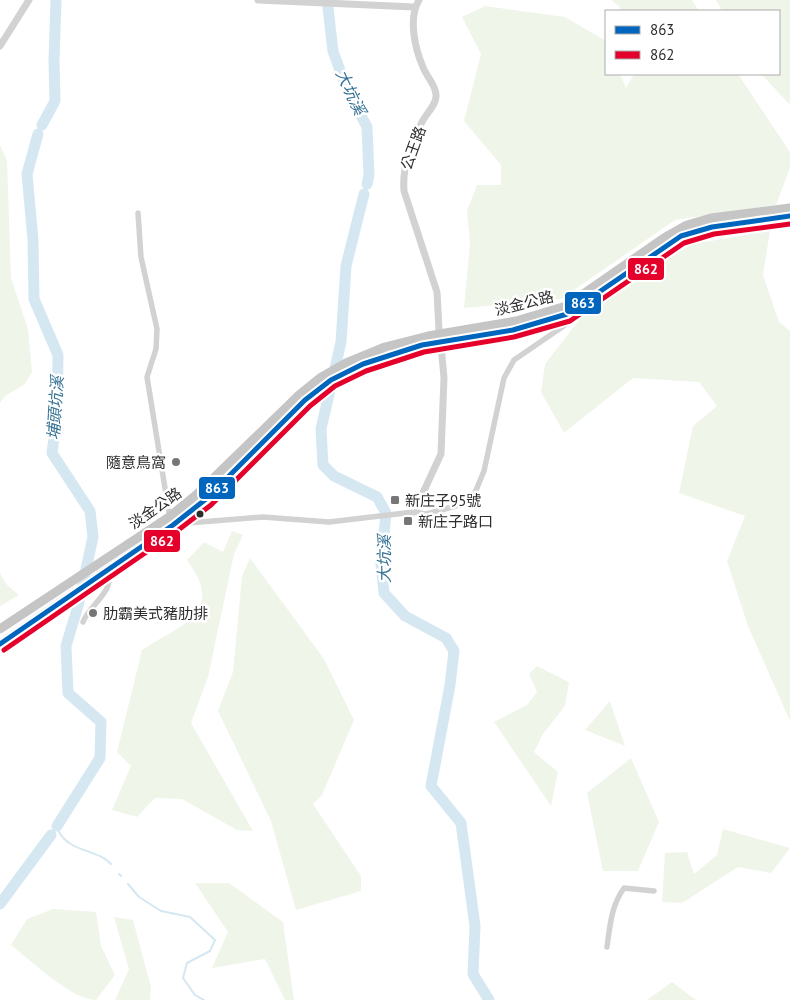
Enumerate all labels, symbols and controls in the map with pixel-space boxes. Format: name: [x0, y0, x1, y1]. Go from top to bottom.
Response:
legend: [605, 10, 780, 75]
text: 863: [650, 20, 675, 39]
text: 862: [650, 45, 675, 64]
water label: 大坑溪: [332, 66, 371, 120]
street label: 公王路: [396, 124, 430, 172]
line badge: 862: [627, 257, 665, 281]
text: 862: [634, 260, 658, 278]
street label: 淡金公路: [493, 287, 555, 319]
line badge: 863: [564, 291, 602, 315]
text: 863: [571, 294, 595, 312]
water label: 埔頭坑溪: [43, 373, 67, 441]
place label: 隨意鳥窩: [106, 453, 166, 472]
marker: 隨意鳥窩: [170, 456, 182, 468]
line badge: 863: [198, 476, 236, 500]
text: 863: [205, 479, 229, 497]
street label: 淡金公路: [125, 483, 185, 533]
place label: 新庄子95號: [405, 491, 481, 510]
marker: 新庄子95號: [389, 494, 401, 506]
unlabelled marker: [195, 509, 205, 519]
place label: 新庄子路口: [418, 512, 493, 531]
marker: 新庄子路口: [402, 515, 414, 527]
line badge: 862: [143, 529, 181, 553]
text: 862: [150, 532, 174, 550]
water label: 大坑溪: [374, 533, 394, 583]
place label: 肋霸美式豬肋排: [103, 604, 208, 623]
marker: 肋霸美式豬肋排: [87, 607, 99, 619]

